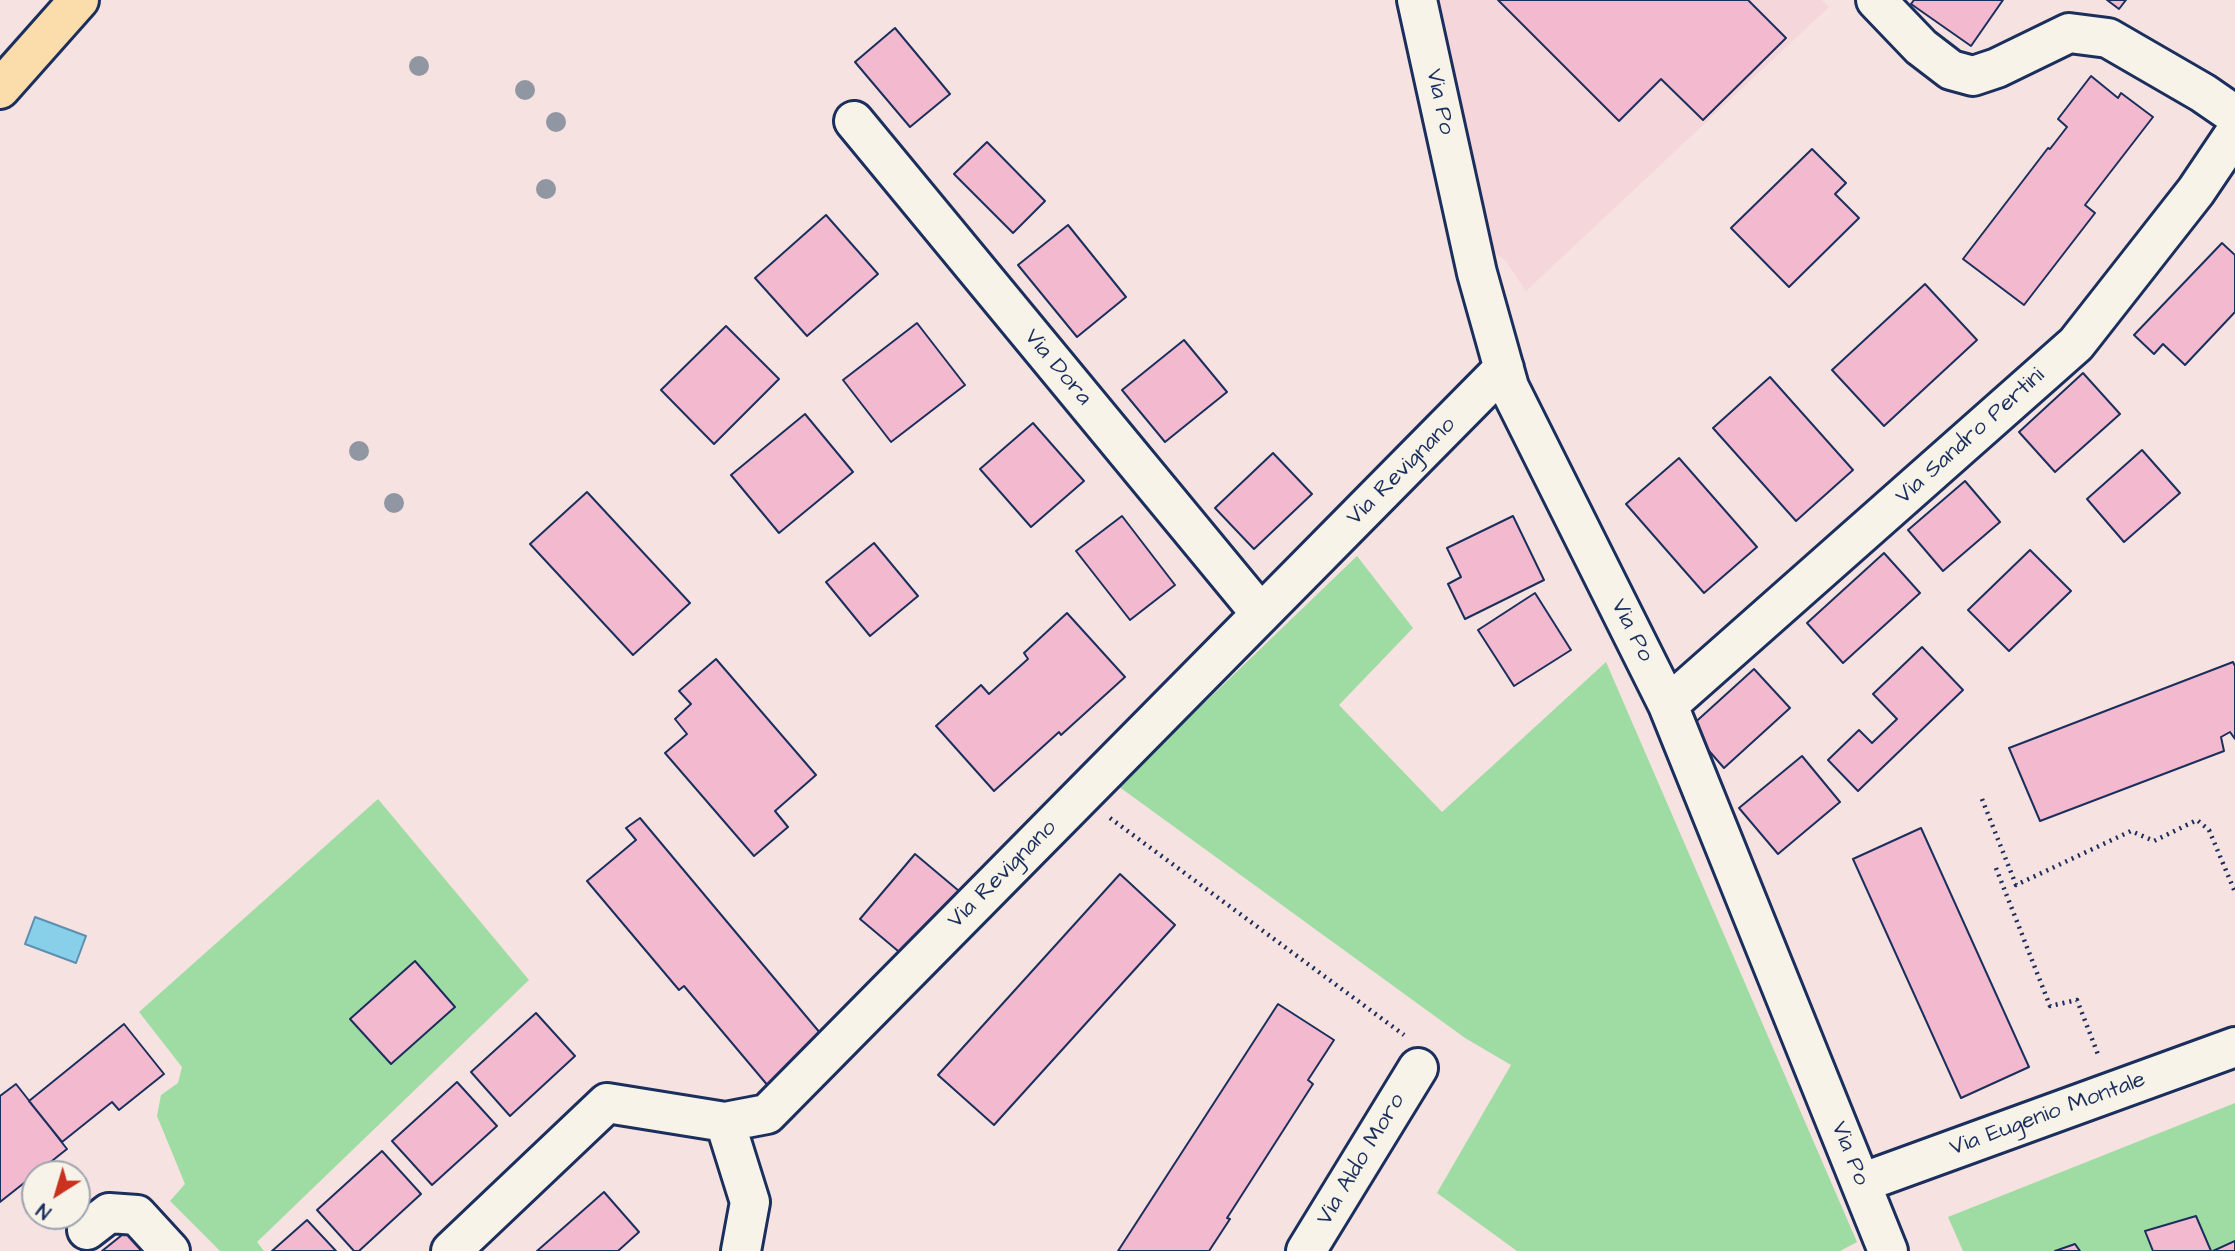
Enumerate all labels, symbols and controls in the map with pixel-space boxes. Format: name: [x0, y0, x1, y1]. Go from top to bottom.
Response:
street label: Via Po: [1419, 67, 1459, 137]
street label: Via Dora: [1017, 324, 1097, 412]
street label: Via Sandro Pertini: [1891, 363, 2051, 511]
street label: Via Revignano: [1342, 412, 1462, 532]
street label: Via Po: [1604, 595, 1658, 667]
street label: Via Revignano: [943, 815, 1063, 935]
street label: Via Eugenio Montale: [1946, 1067, 2150, 1163]
street label: Via Aldo Moro: [1312, 1089, 1412, 1231]
street label: Via Po: [1824, 1118, 1874, 1190]
north arrow: [21, 1160, 91, 1230]
text: N: [31, 1196, 57, 1225]

